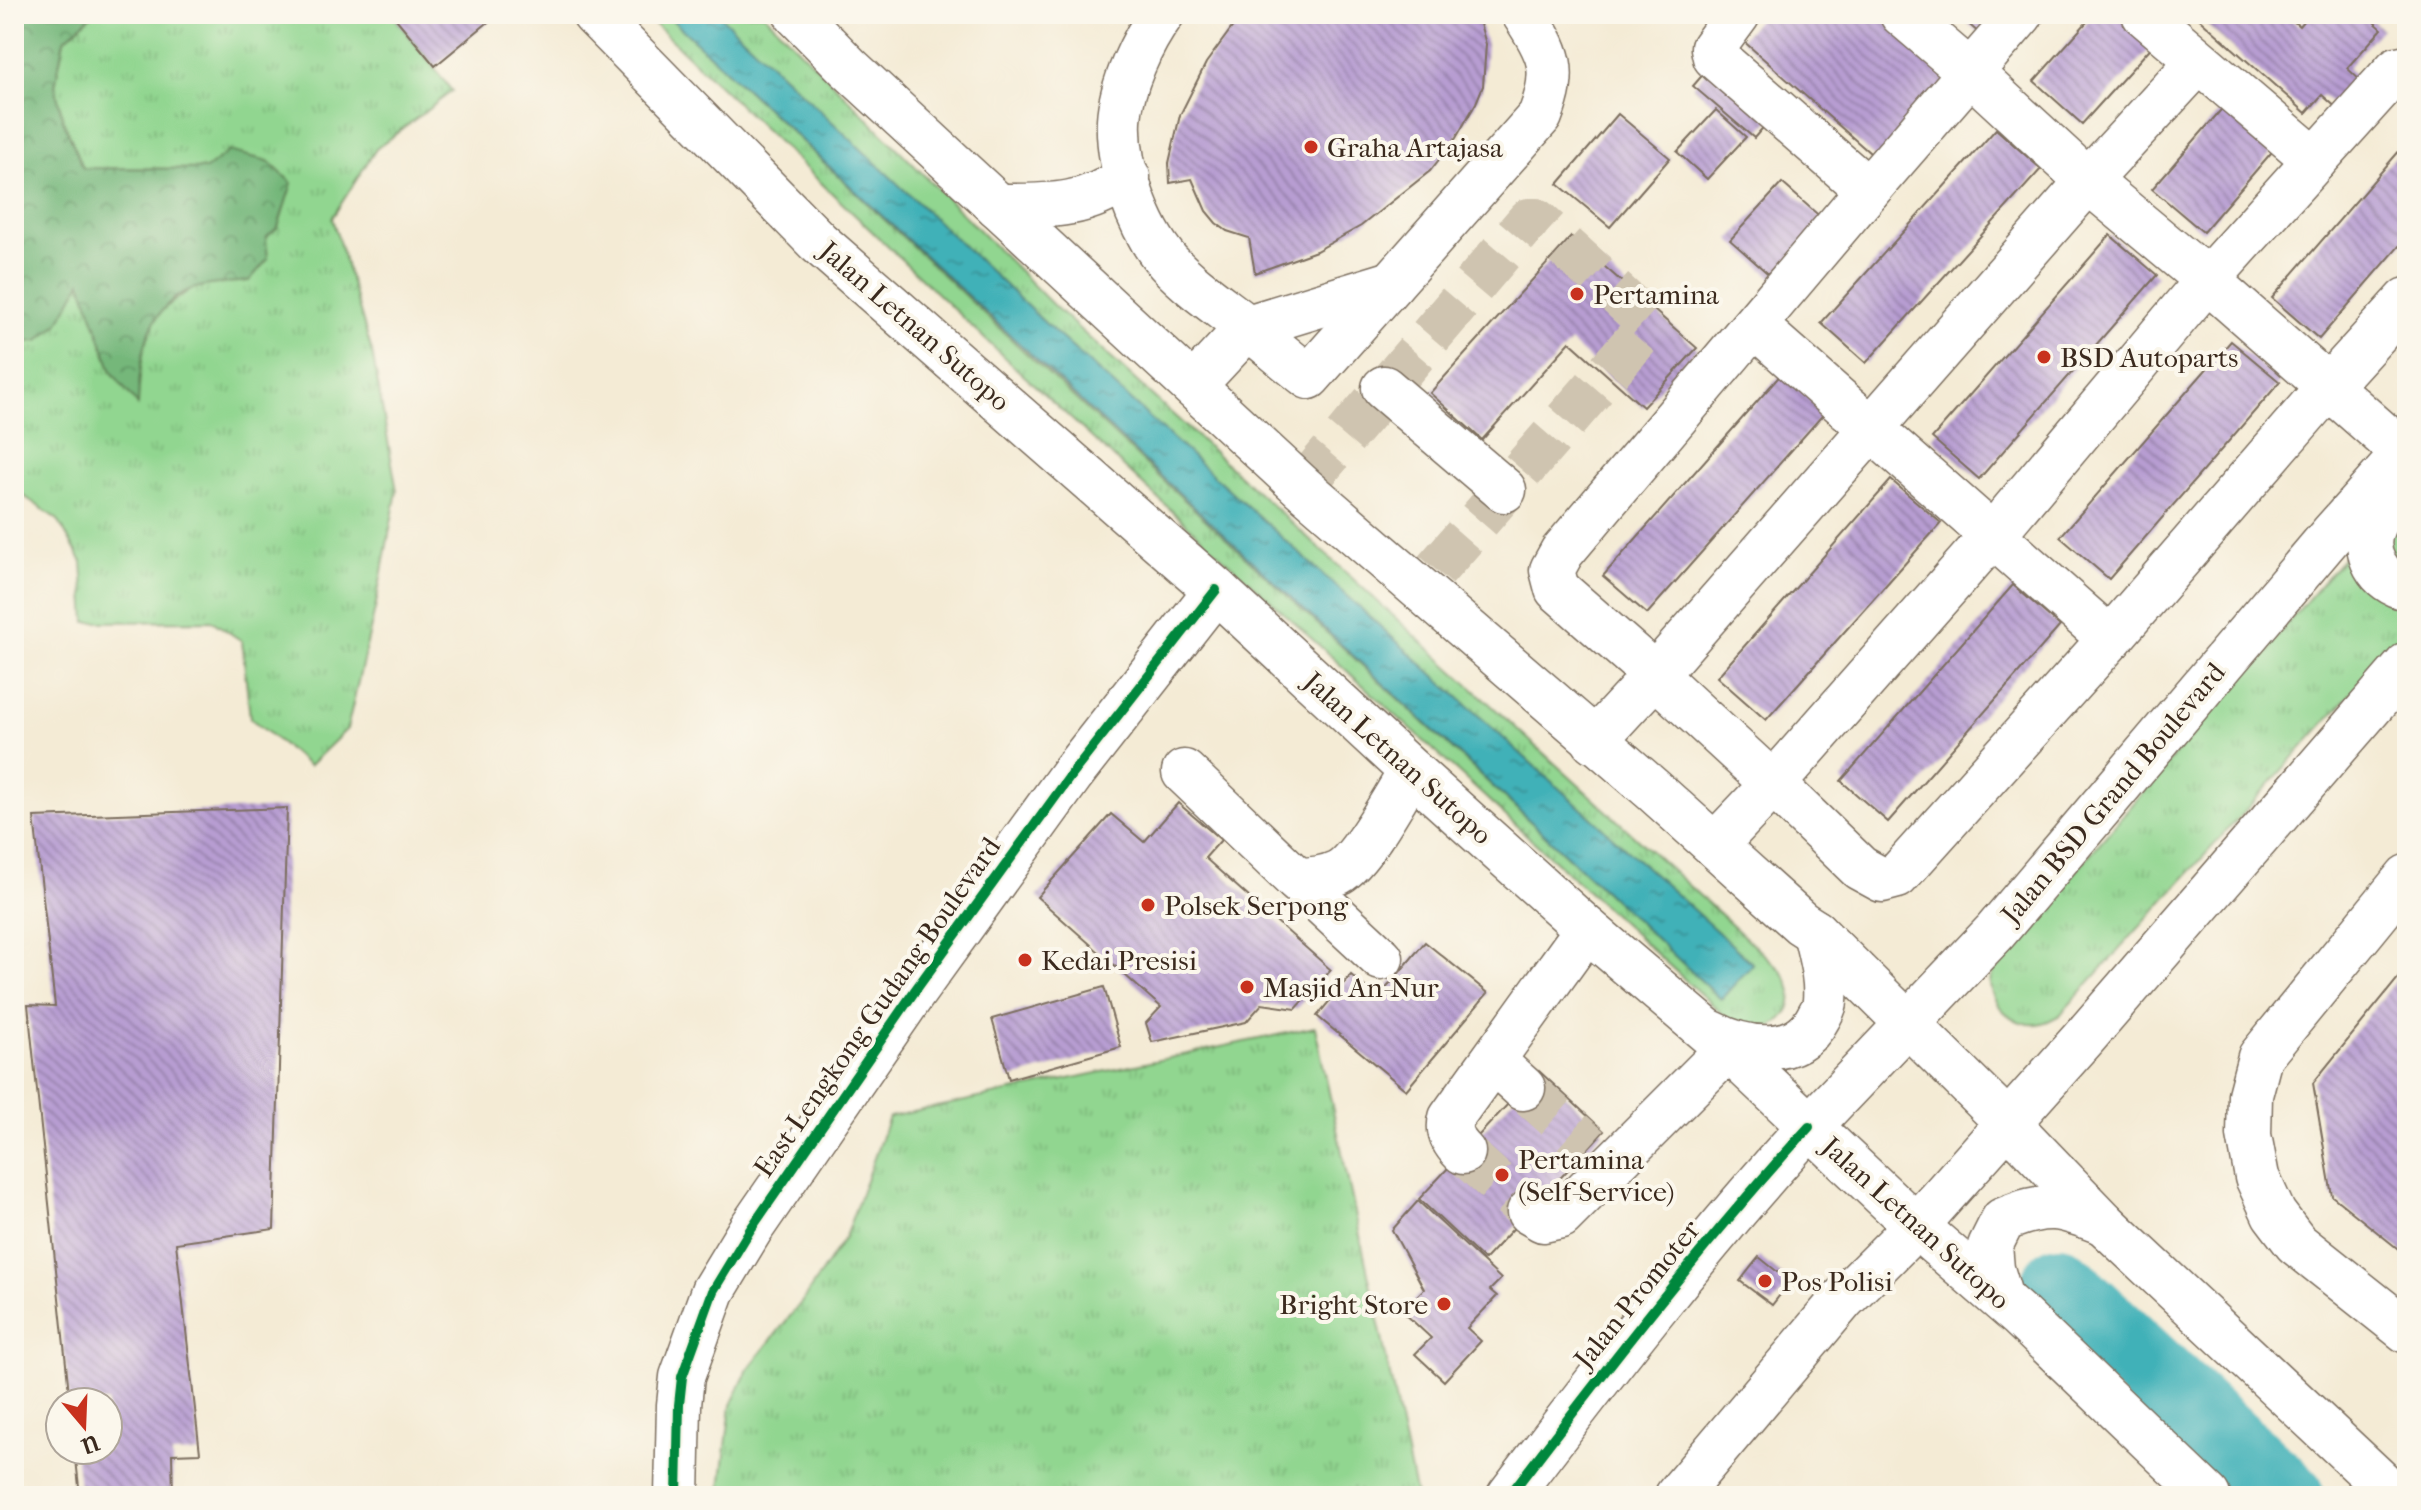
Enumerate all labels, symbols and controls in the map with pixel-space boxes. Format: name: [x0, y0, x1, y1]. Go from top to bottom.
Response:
place label: Graha Artajasa: [1327, 131, 1504, 164]
marker: Graha Artajasa: [1302, 138, 1320, 156]
street label: Jalan Letnan Sutopo: [811, 233, 1017, 418]
place label: Pertamina: [1593, 278, 1720, 311]
marker: Pertamina: [1568, 285, 1586, 303]
place label: BSD Autoparts: [2060, 341, 2238, 374]
marker: BSD Autoparts: [2035, 348, 2053, 366]
street label: Jalan BSD Grand Boulevard: [1993, 655, 2232, 932]
street label: Jalan Letnan Sutopo: [1296, 663, 1499, 851]
street label: East Lengkong Gudang Boulevard: [747, 830, 1008, 1183]
place label: Polsek Serpong: [1164, 889, 1349, 922]
marker: Polsek Serpong: [1139, 896, 1157, 914]
place label: Kedai Presisi: [1041, 944, 1197, 977]
marker: Kedai Presisi: [1016, 951, 1034, 969]
place label: Masjid An-Nur: [1263, 971, 1439, 1004]
marker: Masjid An-Nur: [1238, 978, 1256, 996]
street label: Jalan Letnan Sutopo: [1814, 1128, 2017, 1316]
place label: Pertamina (Self-Service): [1518, 1143, 1675, 1208]
marker: Pertamina (Self-Service): [1493, 1166, 1511, 1184]
street label: Jalan Promoter: [1566, 1213, 1707, 1376]
place label: Pos Polisi: [1781, 1265, 1893, 1298]
marker: Pos Polisi: [1756, 1272, 1774, 1290]
place label: Bright Store: [1279, 1288, 1428, 1321]
marker: Bright Store: [1435, 1295, 1453, 1313]
north arrow: [44, 1386, 124, 1466]
text: U: [77, 1429, 103, 1459]

